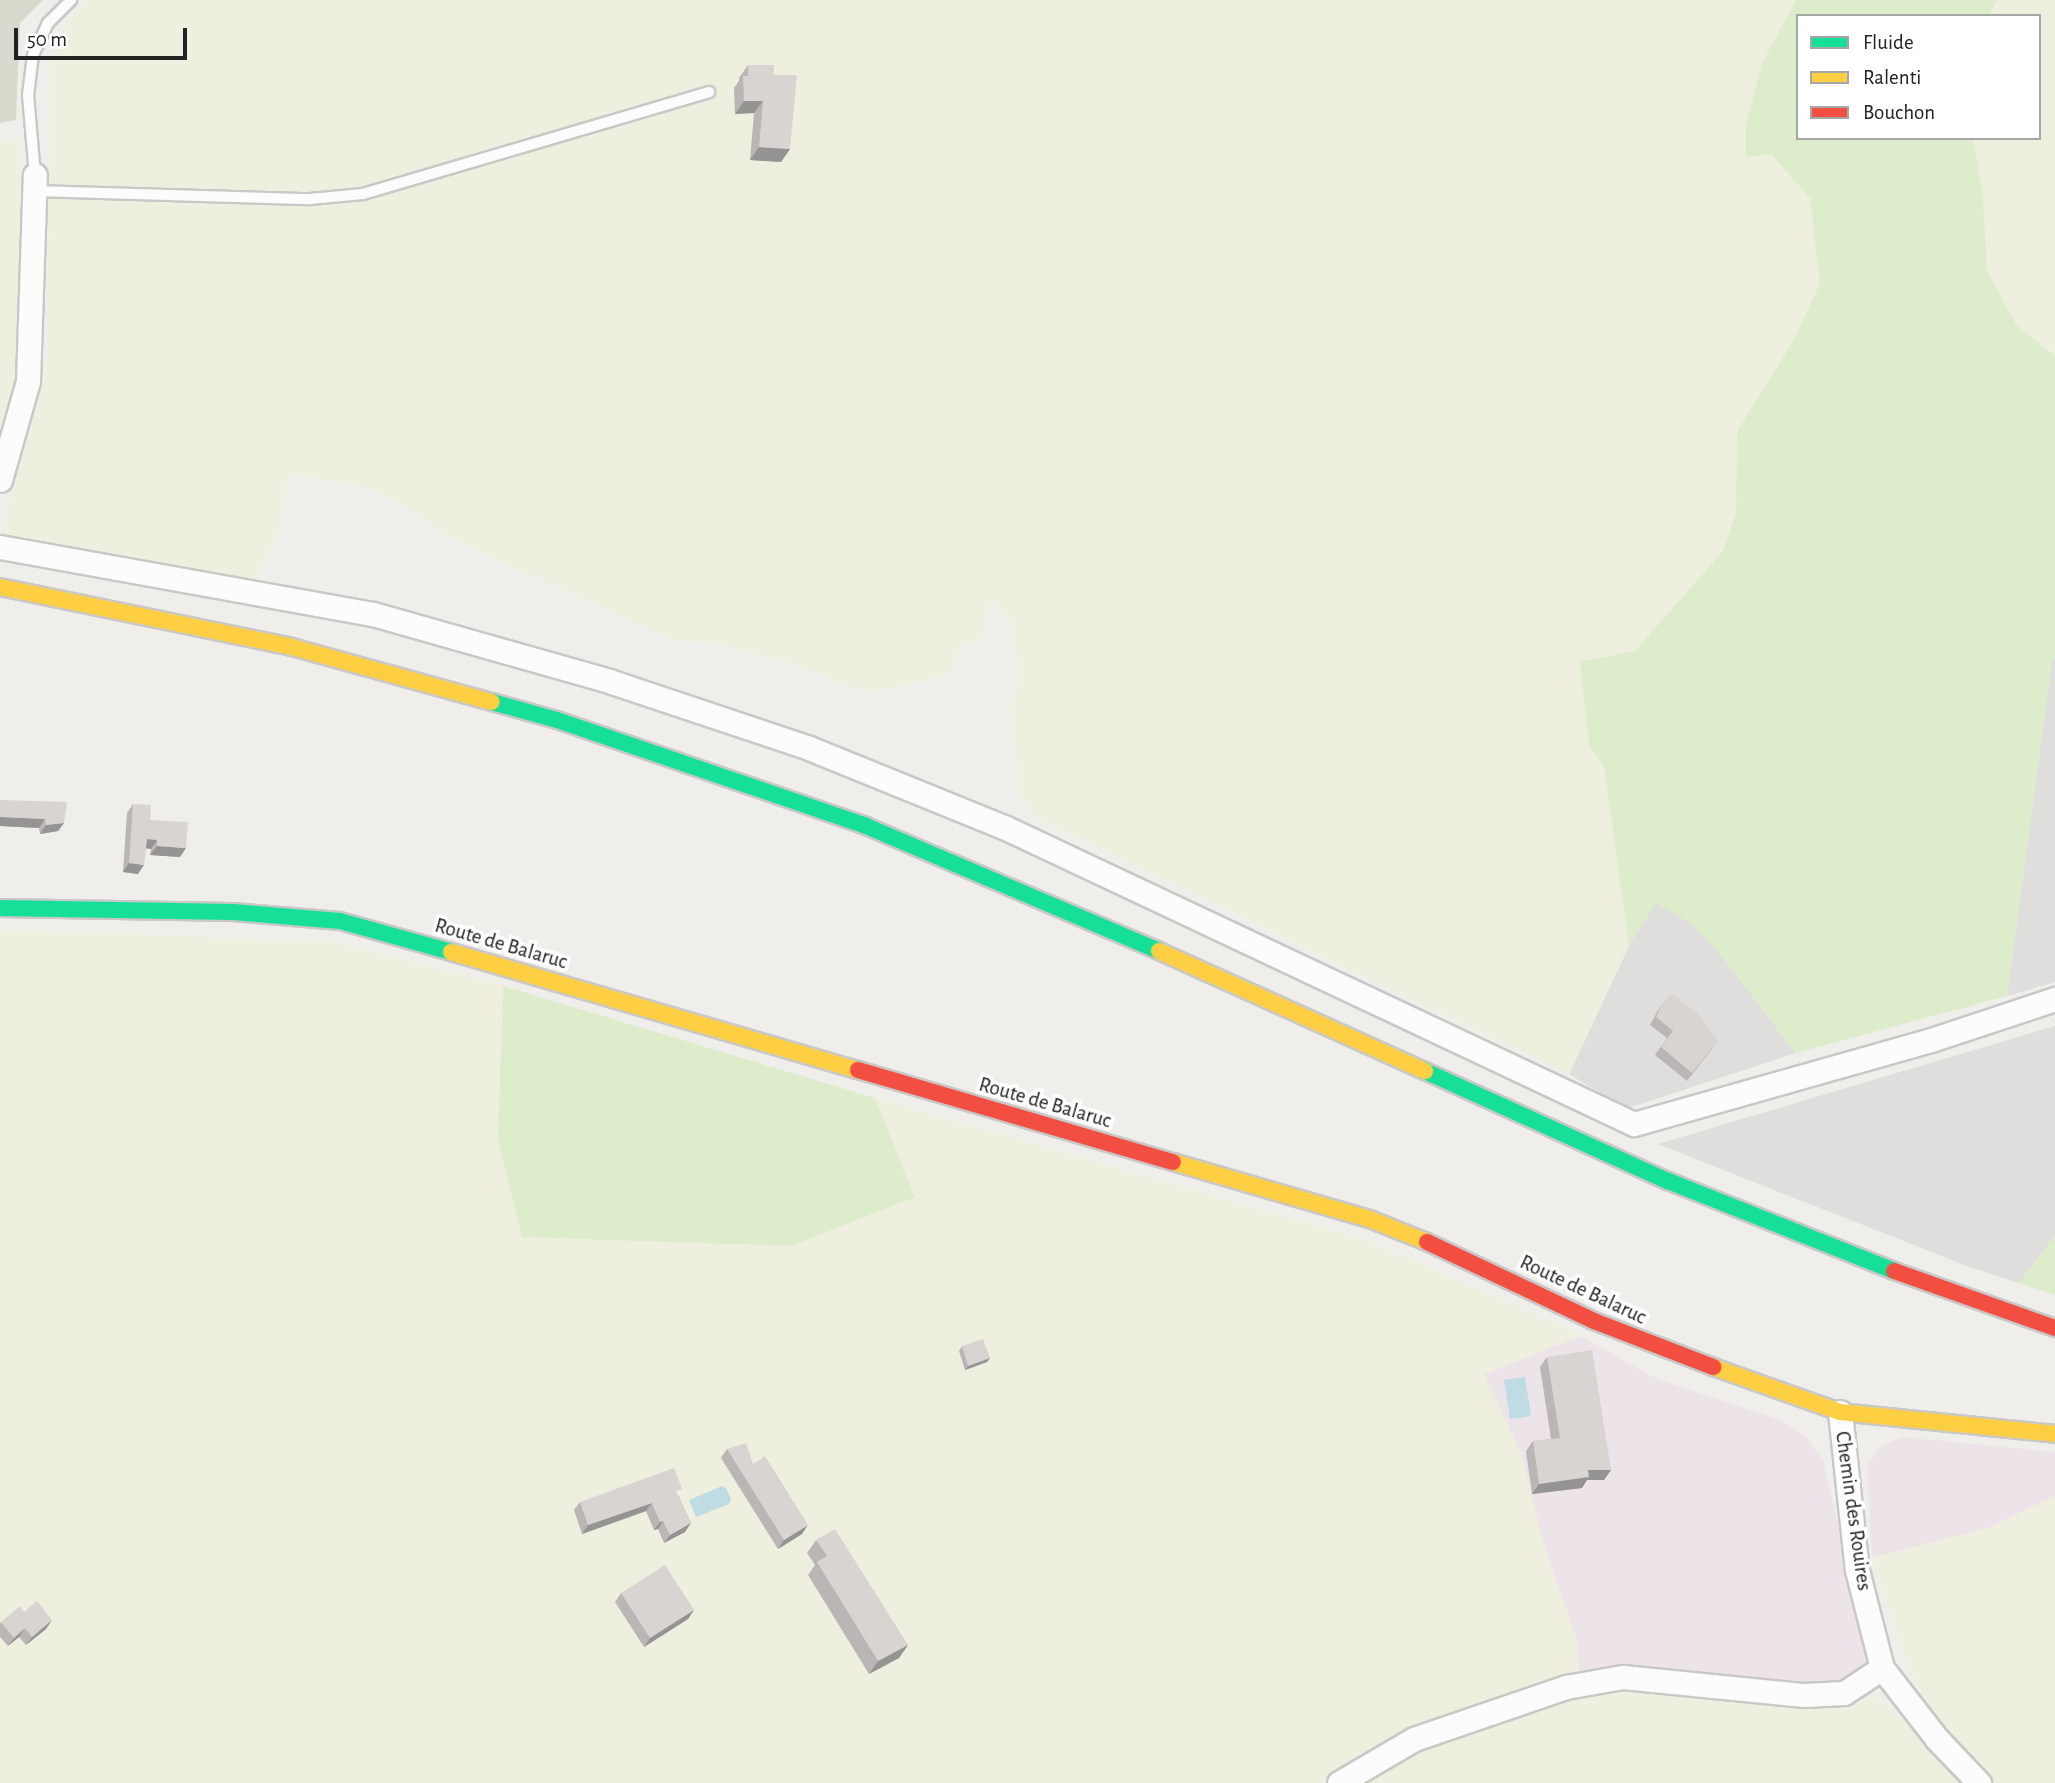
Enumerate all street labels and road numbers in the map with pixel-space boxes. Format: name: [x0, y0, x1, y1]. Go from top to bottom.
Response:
street label: Route de Balaruc: [432, 913, 570, 975]
street label: Route de Balaruc: [976, 1072, 1114, 1134]
street label: Route de Balaruc: [1516, 1250, 1650, 1330]
street label: Chemin des Rouires: [1829, 1430, 1877, 1592]

